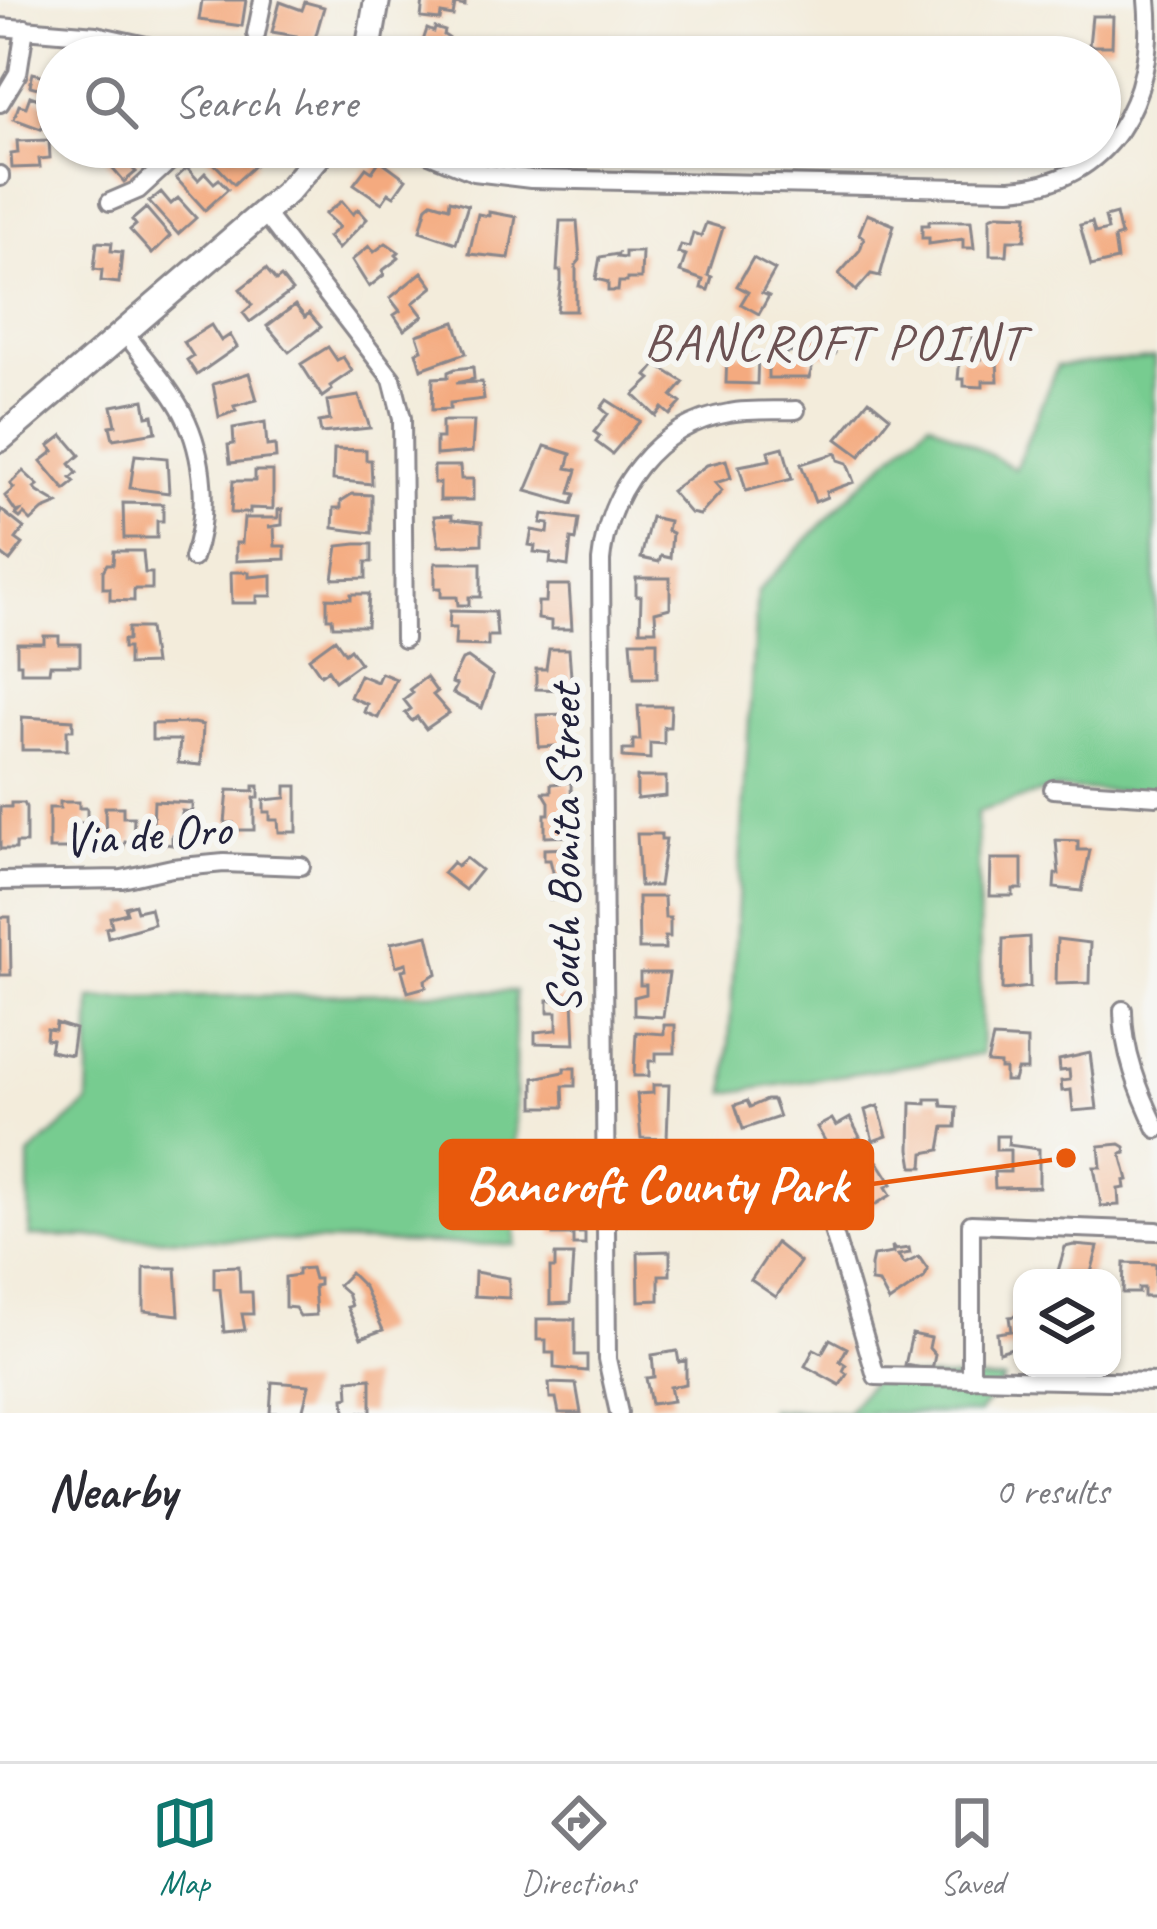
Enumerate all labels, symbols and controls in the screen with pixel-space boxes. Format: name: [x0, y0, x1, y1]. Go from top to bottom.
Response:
search box: [36, 36, 1121, 168]
icon: search: [78, 69, 144, 135]
text: Search here: [174, 74, 357, 131]
district label: BANCROFT POINT: [644, 310, 1033, 374]
street label: South Bonita Street: [534, 680, 594, 1014]
street label: Via de Oro: [61, 798, 236, 870]
callout: Bancroft County Park: [441, 1141, 872, 1228]
text: Bancroft County Park: [466, 1153, 852, 1217]
map controls: [1013, 1269, 1121, 1377]
button: layers: [1013, 1269, 1121, 1377]
text: Nearby: [48, 1459, 176, 1523]
text: 0 results: [995, 1467, 1109, 1516]
tab: Map: [152, 1790, 218, 1904]
tab: Directions: [521, 1790, 636, 1904]
tab: Saved: [939, 1790, 1005, 1904]

